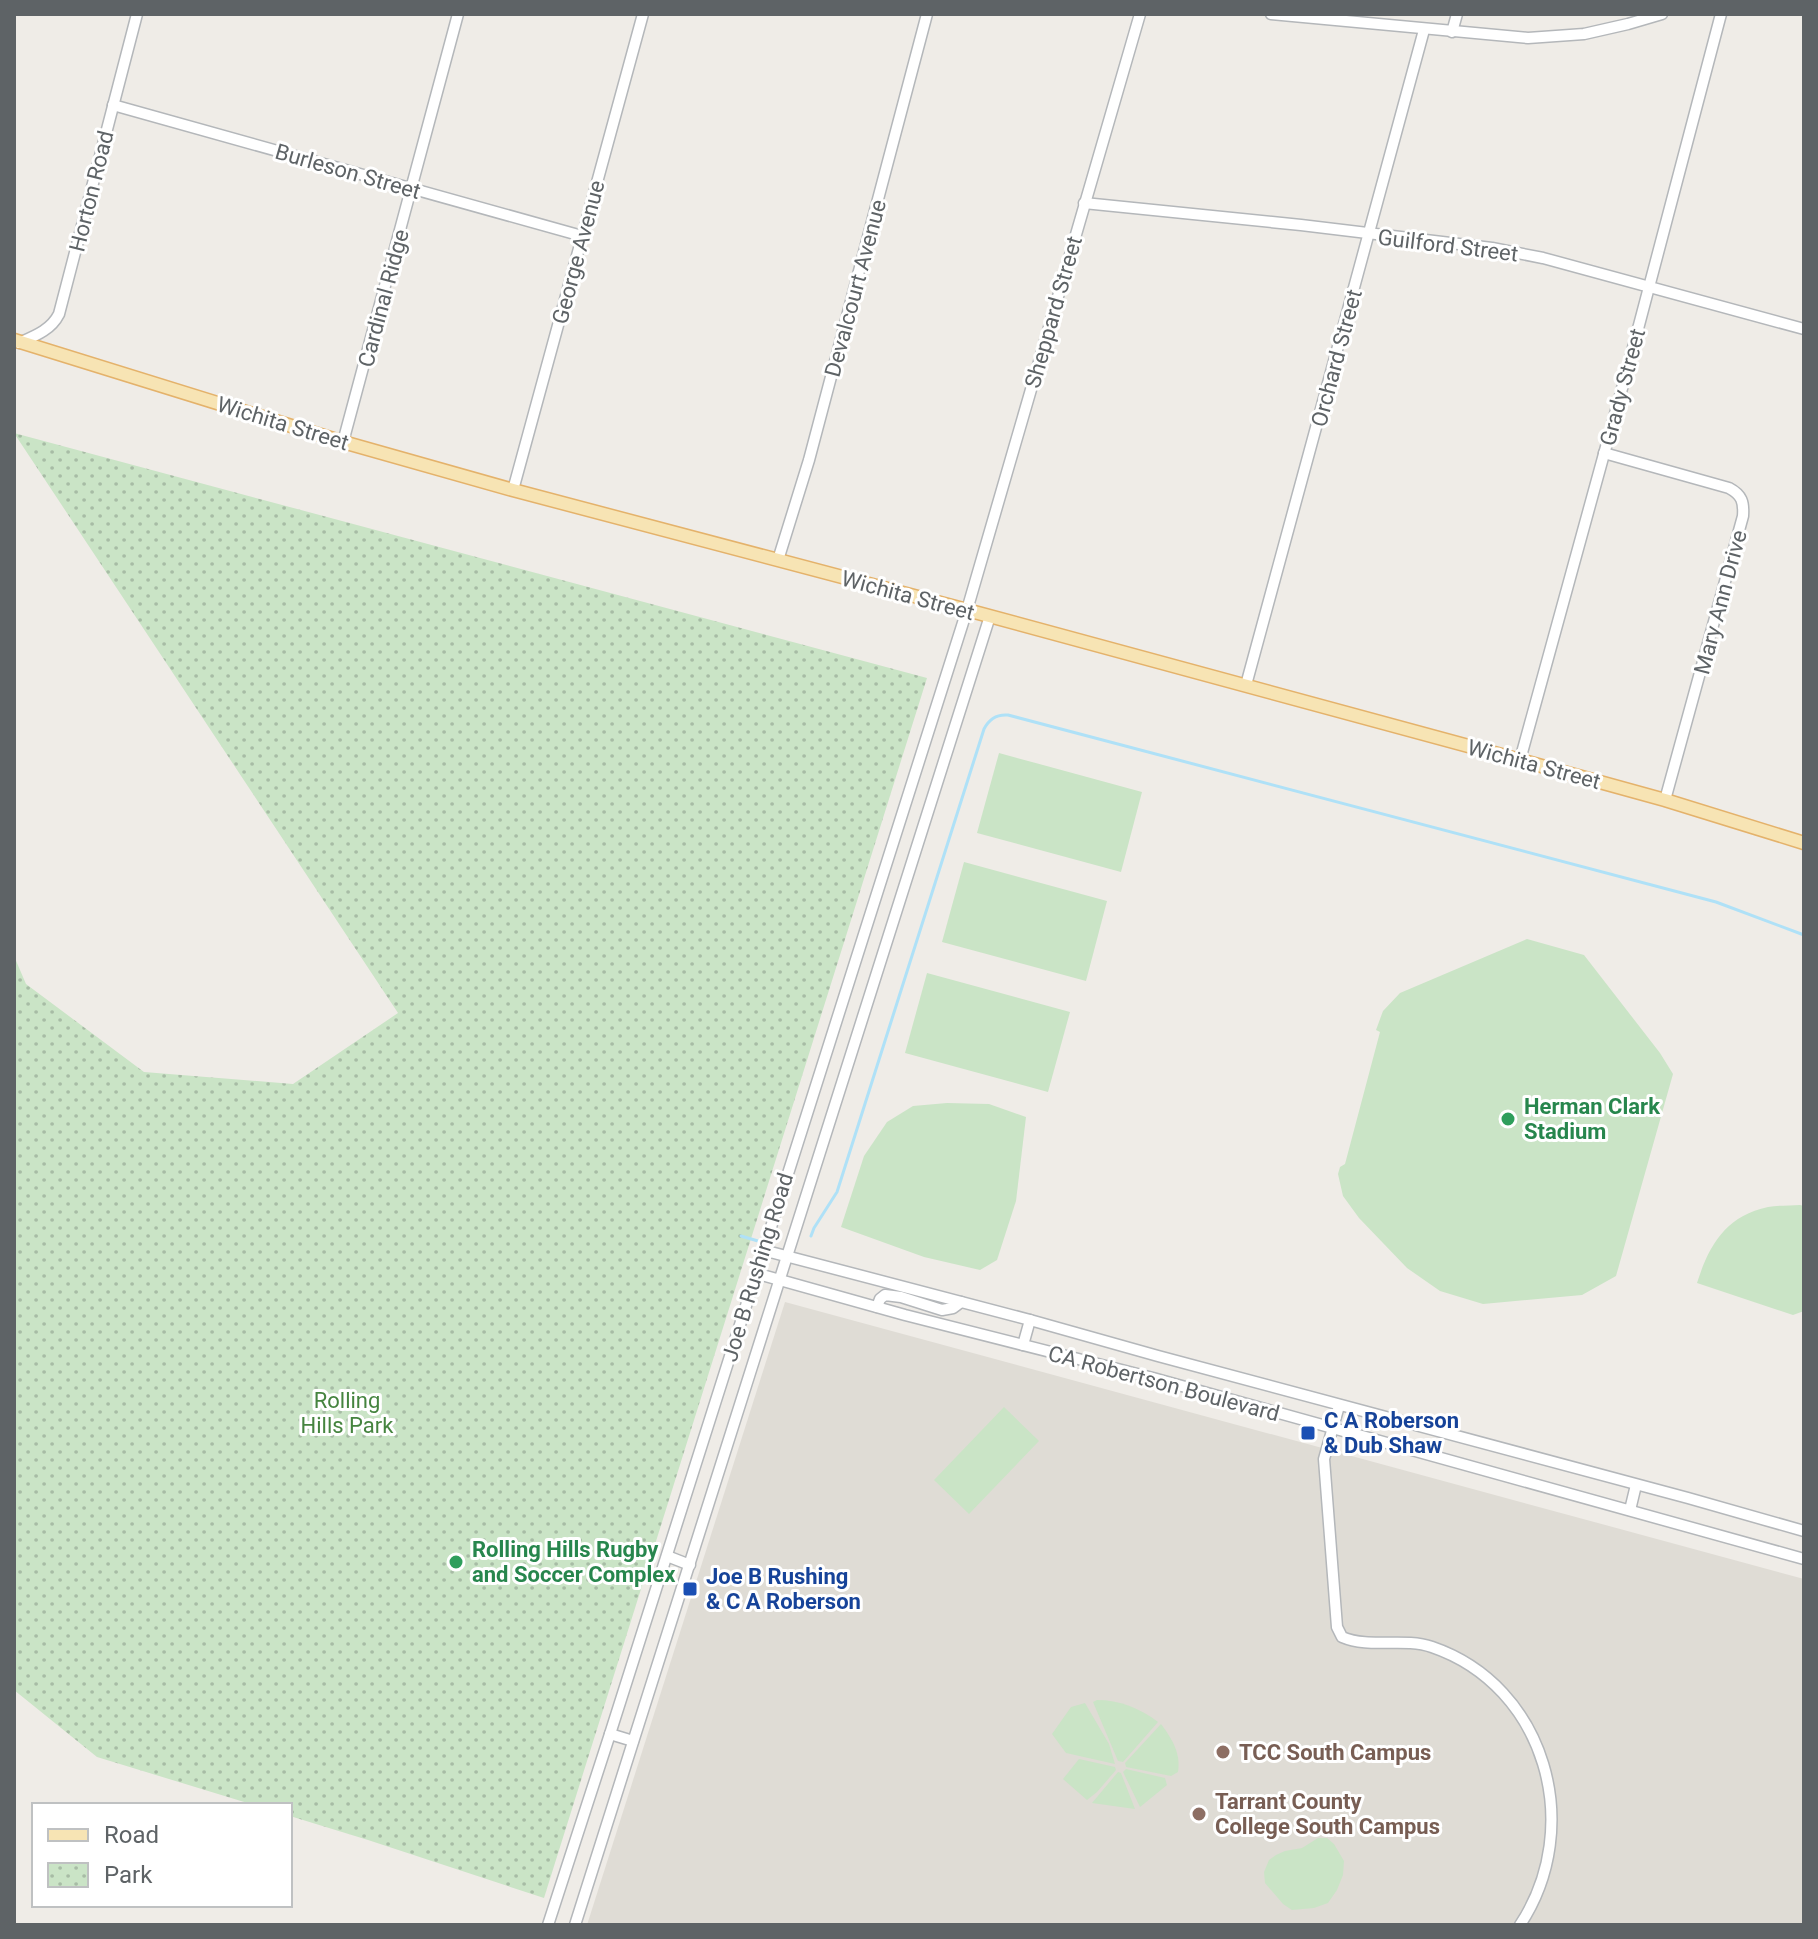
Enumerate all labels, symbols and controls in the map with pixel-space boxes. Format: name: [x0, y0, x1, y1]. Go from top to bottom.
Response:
street label: Horton Road: [64, 128, 119, 254]
street label: Burleson Street: [272, 139, 423, 204]
street label: George Avenue: [547, 177, 610, 327]
street label: Devalcourt Avenue: [820, 197, 891, 380]
street label: Guilford Street: [1376, 224, 1520, 267]
street label: Cardinal Ridge: [353, 227, 414, 370]
street label: Sheppard Street: [1020, 233, 1087, 391]
street label: Orchard Street: [1306, 287, 1367, 430]
street label: Grady Street: [1595, 326, 1650, 448]
street label: Wichita Street: [214, 392, 352, 455]
street label: Mary Ann Drive: [1689, 527, 1752, 677]
street label: Wichita Street: [839, 566, 977, 625]
street label: Wichita Street: [1465, 735, 1603, 794]
place label: Herman Clark Stadium: [1524, 1094, 1660, 1144]
marker: Herman Clark Stadium: [1499, 1110, 1517, 1128]
street label: Joe B Rushing Road: [717, 1170, 798, 1364]
street label: CA Robertson Boulevard: [1046, 1341, 1282, 1426]
park label: Rolling Hills Park: [301, 1388, 394, 1438]
place label: C A Roberson & Dub Shaw: [1324, 1408, 1459, 1458]
marker: C A Roberson & Dub Shaw: [1299, 1424, 1317, 1442]
place label: Rolling Hills Rugby and Soccer Complex: [472, 1537, 676, 1587]
marker: Rolling Hills Rugby and Soccer Complex: [447, 1553, 465, 1571]
place label: Joe B Rushing & C A Roberson: [706, 1564, 861, 1614]
marker: Joe B Rushing & C A Roberson: [681, 1580, 699, 1598]
place label: TCC South Campus: [1239, 1740, 1431, 1765]
marker: TCC South Campus: [1214, 1743, 1232, 1761]
place label: Tarrant County College South Campus: [1215, 1789, 1440, 1839]
legend: [32, 1803, 292, 1907]
marker: Tarrant County College South Campus: [1190, 1805, 1208, 1823]
text: Road: [104, 1821, 159, 1849]
text: Park: [104, 1861, 153, 1889]

